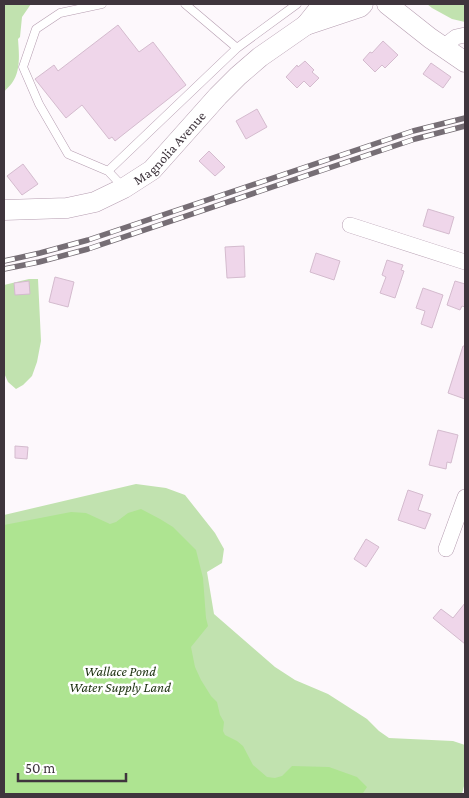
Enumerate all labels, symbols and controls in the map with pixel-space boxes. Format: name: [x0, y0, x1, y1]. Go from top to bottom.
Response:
street label: Magnolia Avenue: [130, 108, 209, 188]
park label: Wallace Pond Water Supply Land: [69, 663, 171, 695]
scale bar: [18, 750, 125, 782]
text: 50 m: [25, 760, 55, 776]

